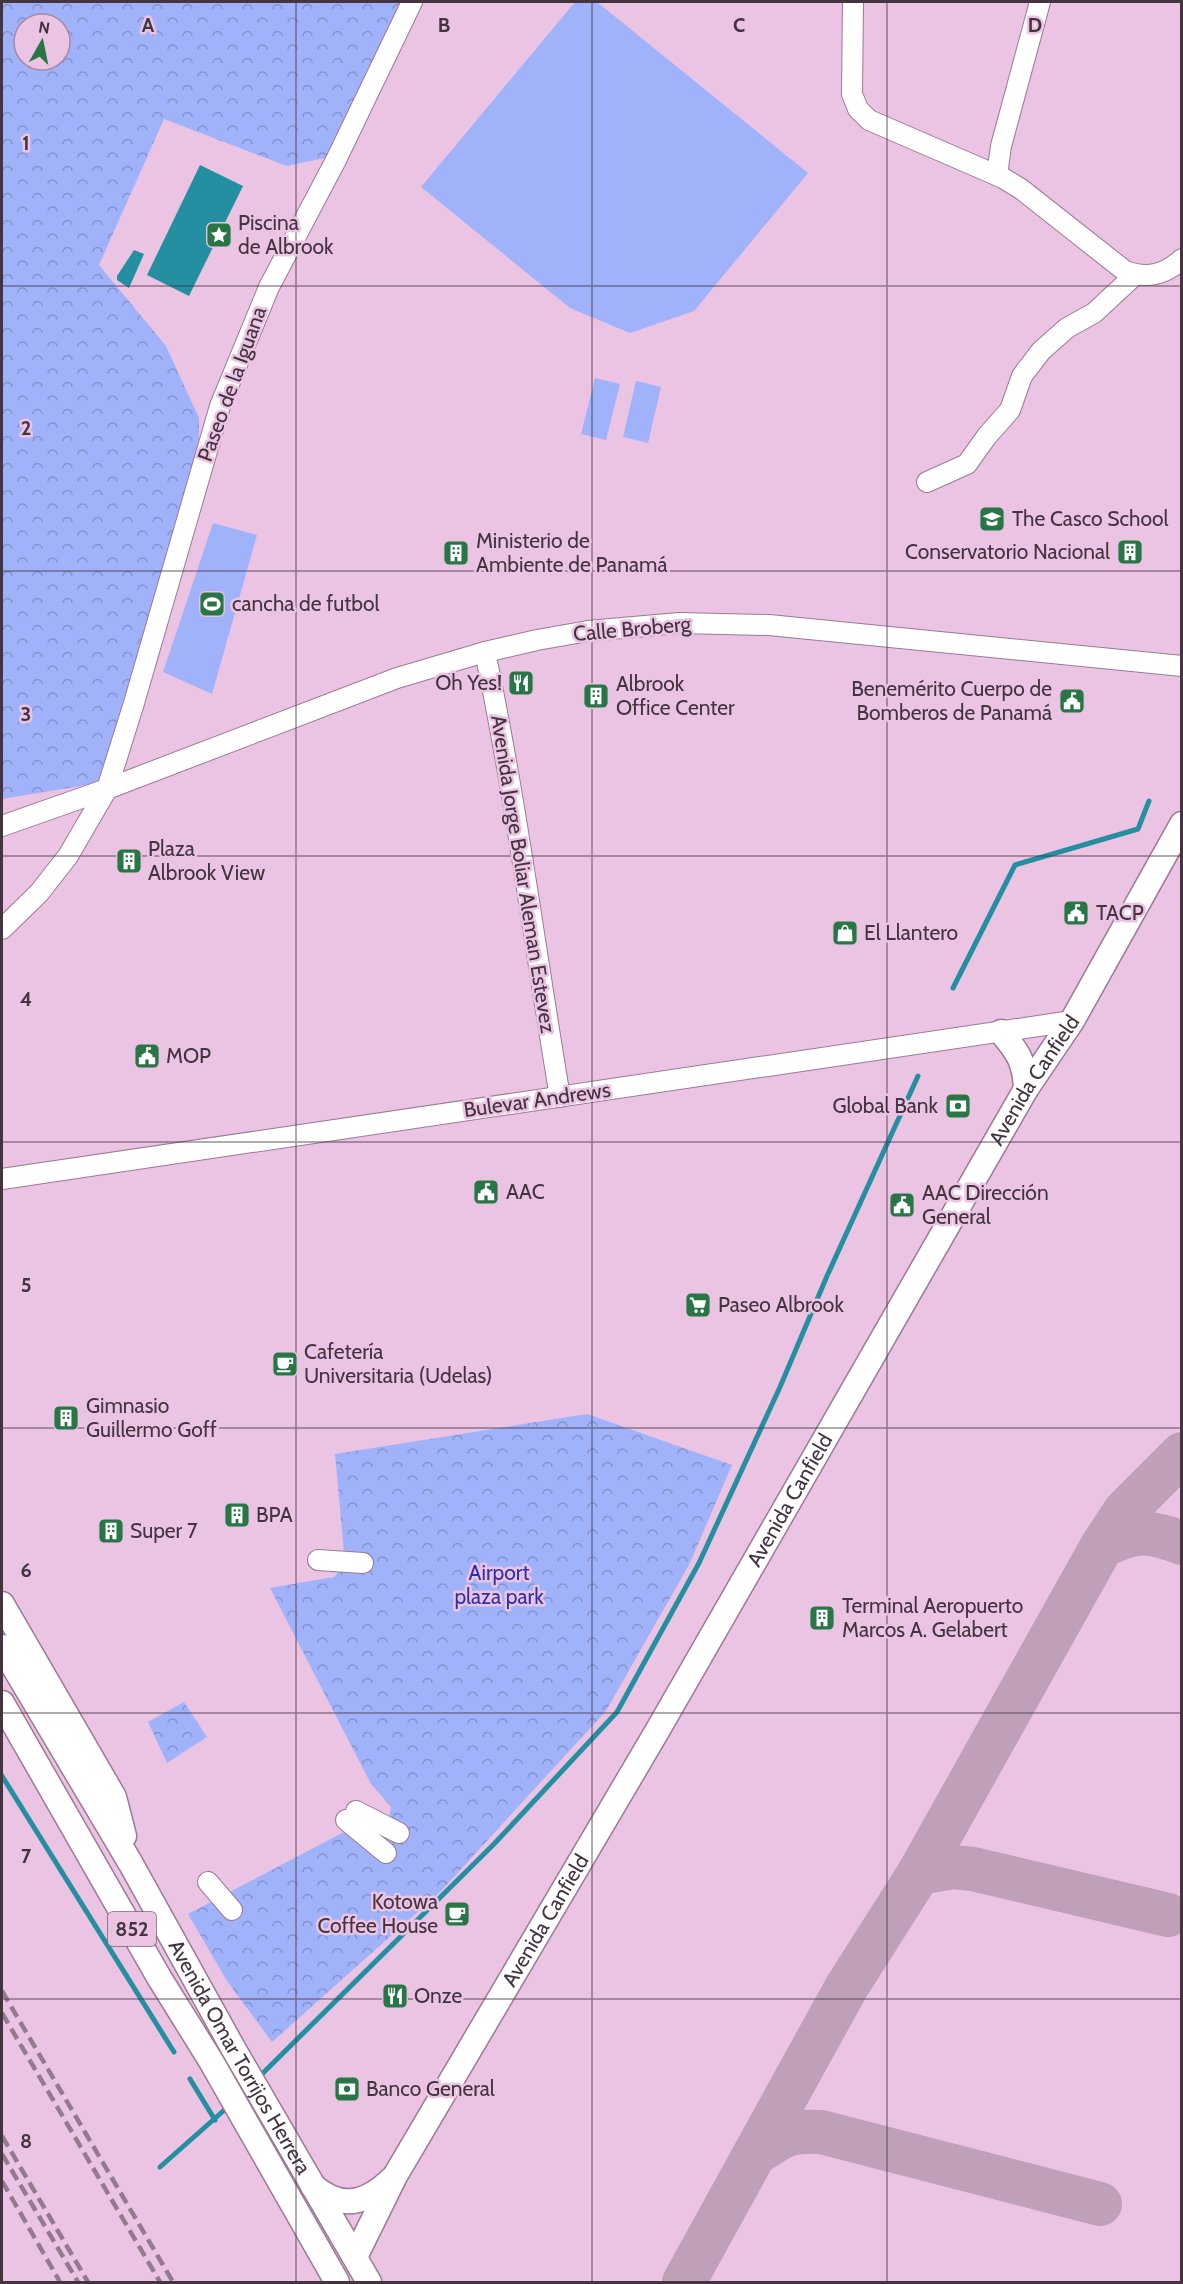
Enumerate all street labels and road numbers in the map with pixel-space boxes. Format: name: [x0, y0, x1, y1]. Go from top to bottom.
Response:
street label: Paseo de la Iguana: [192, 303, 271, 465]
street label: Calle Broberg: [572, 611, 692, 646]
street label: Avenida Jorge Boliar Aleman Estevez: [486, 713, 561, 1035]
street label: Avenida Canfield: [983, 1010, 1084, 1149]
street label: Bulevar Andrews: [462, 1077, 612, 1122]
street label: Avenida Canfield: [741, 1429, 837, 1571]
street label: Avenida Canfield: [497, 1850, 594, 1991]
road number: 852: [108, 1912, 156, 1946]
street label: Avenida Omar Torrijos Herrera: [164, 1935, 317, 2179]

